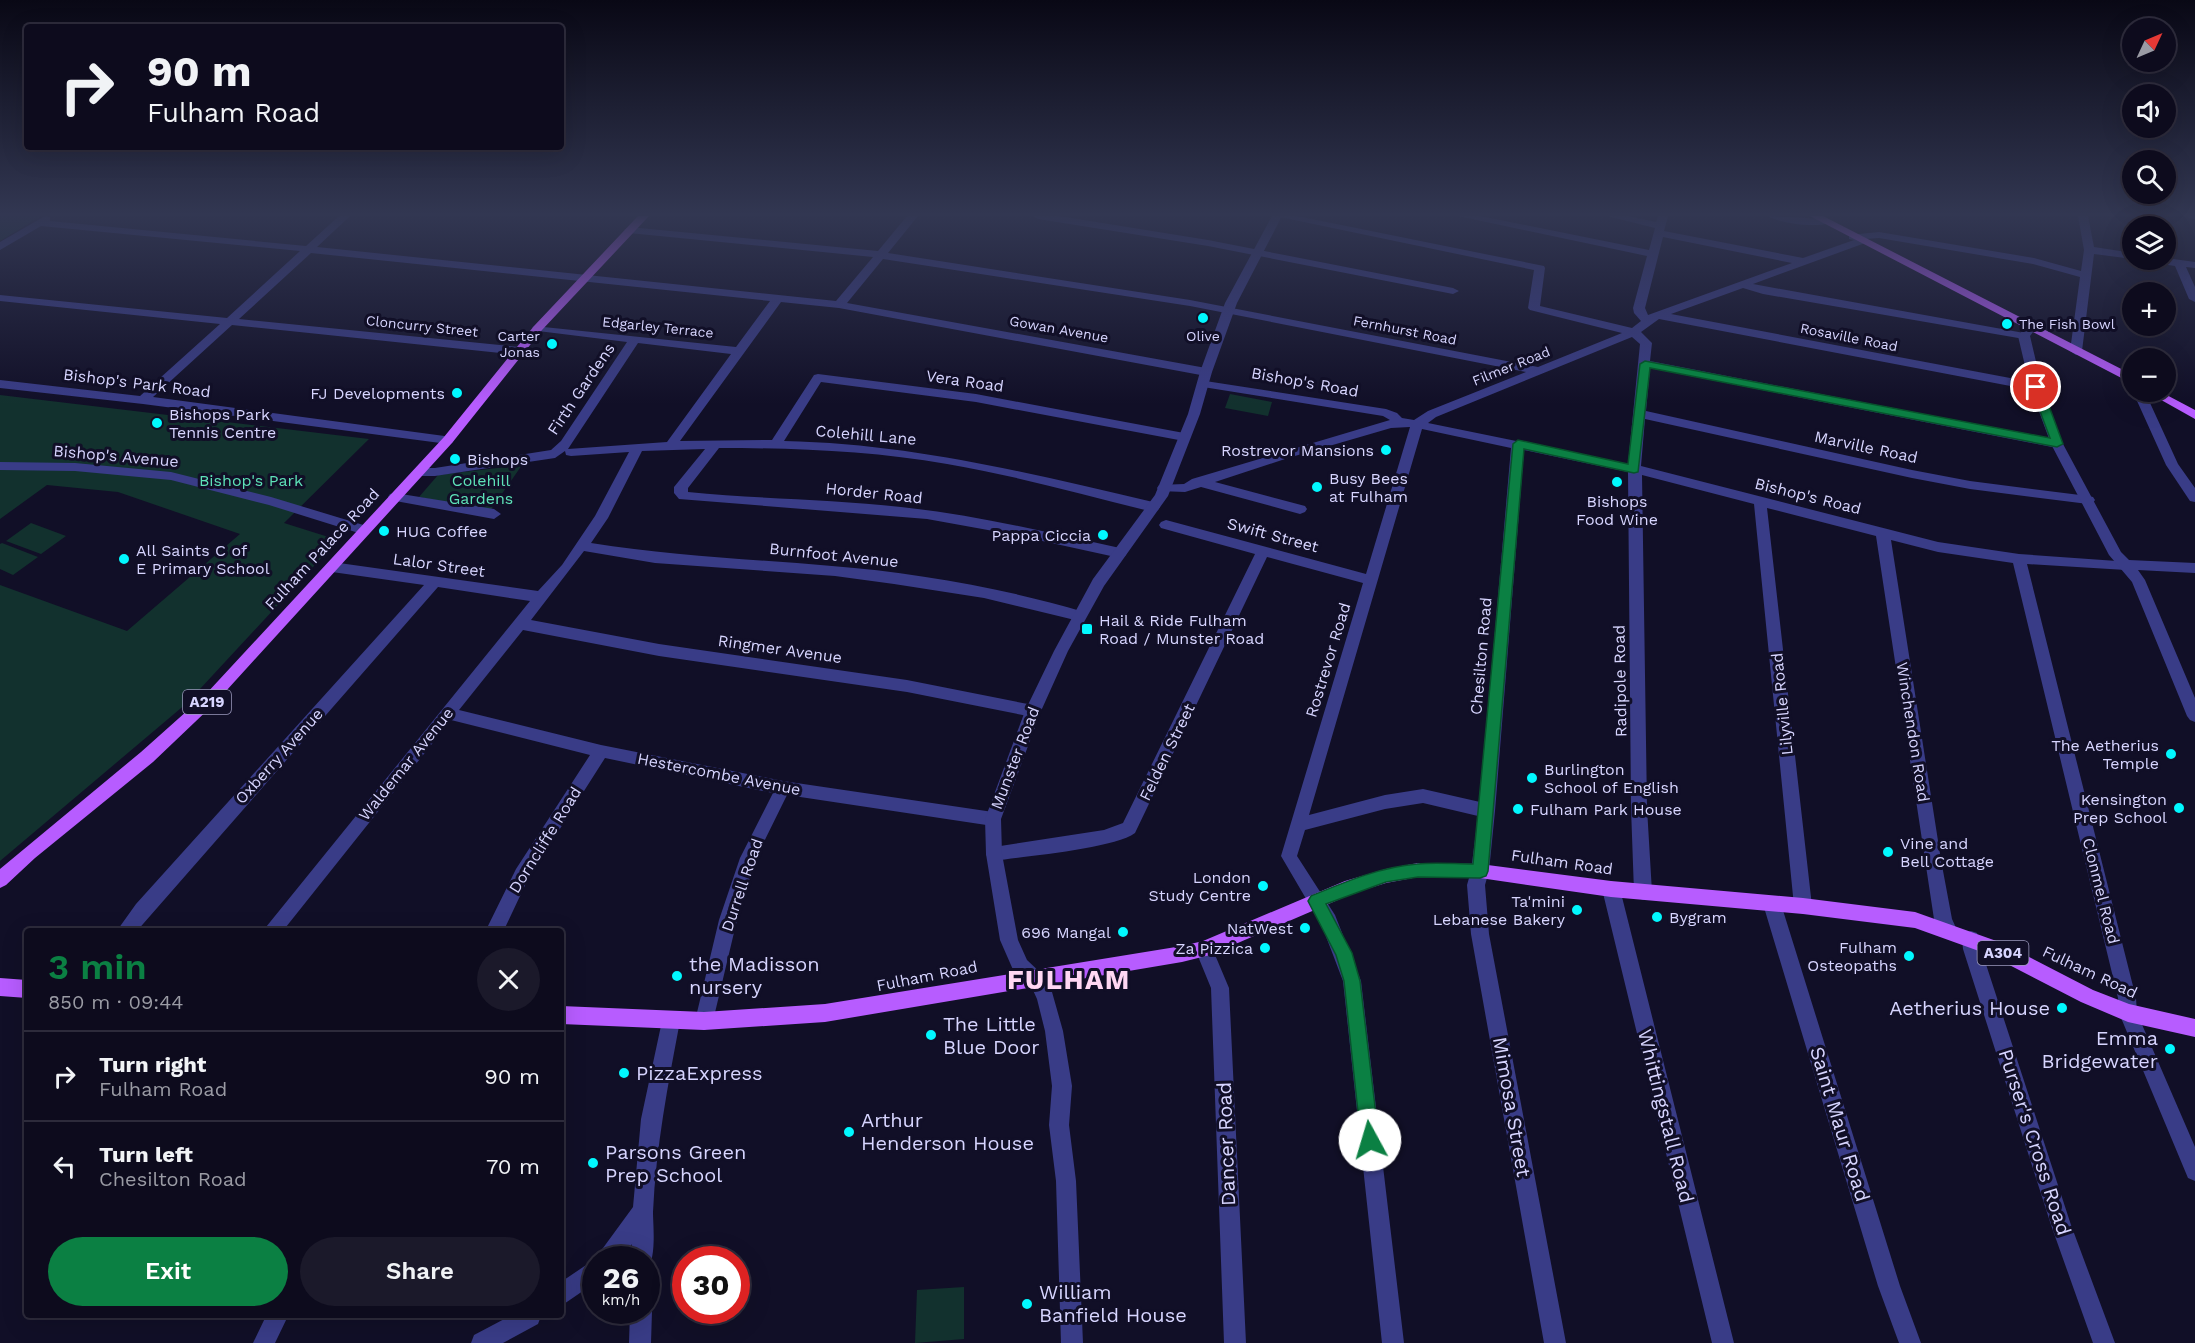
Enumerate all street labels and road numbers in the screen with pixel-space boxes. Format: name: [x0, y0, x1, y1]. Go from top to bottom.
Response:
street label: Cloncurry Street: [365, 312, 479, 340]
street label: Gowan Avenue: [1008, 312, 1110, 346]
street label: Fernhurst Road: [1352, 312, 1458, 348]
street label: Edgarley Terrace: [602, 313, 714, 341]
street label: Rosaville Road: [1799, 320, 1899, 354]
street label: Firth Gardens: [543, 339, 619, 439]
street label: Filmer Road: [1470, 343, 1552, 389]
street label: Bishop's Road: [1250, 363, 1360, 401]
street label: Bishop's Park Road: [62, 365, 212, 401]
street label: Vera Road: [925, 366, 1005, 396]
street label: Colehill Lane: [815, 421, 917, 449]
street label: Marville Road: [1813, 427, 1919, 467]
street label: Bishop's Avenue: [53, 441, 179, 471]
street label: Bishop's Road: [1753, 474, 1863, 518]
street label: Horder Road: [825, 478, 923, 508]
street label: Fulham Palace Road: [261, 484, 383, 614]
street label: Swift Street: [1225, 514, 1321, 556]
street label: Burnfoot Avenue: [768, 539, 900, 571]
street label: Lalor Street: [392, 549, 487, 581]
street label: Chesilton Road: [1466, 596, 1496, 716]
street label: Rostrevor Road: [1302, 600, 1354, 720]
street label: Radipole Road: [1610, 625, 1630, 737]
street label: Ringmer Avenue: [717, 631, 843, 667]
street label: Lilyville Road: [1767, 652, 1797, 756]
street label: Winchendon Road: [1893, 661, 1933, 803]
road number: A219: [183, 690, 231, 714]
street label: Felden Street: [1135, 700, 1199, 804]
street label: Oxberry Avenue: [231, 704, 327, 808]
street label: Waldemar Avenue: [355, 704, 457, 824]
street label: Munster Road: [987, 704, 1043, 812]
street label: Hestercombe Avenue: [636, 749, 802, 799]
street label: Dorncliffe Road: [505, 783, 585, 897]
street label: Durrell Road: [717, 836, 767, 934]
street label: Clonmel Road: [2079, 836, 2123, 946]
street label: Fulham Road: [1510, 845, 1614, 879]
road number: A304: [1978, 941, 2028, 965]
street label: Fulham Road: [2040, 942, 2140, 1002]
street label: Fulham Road: [875, 957, 979, 995]
street label: Whittingstall Road: [1633, 1027, 1699, 1205]
street label: Mimosa Street: [1488, 1035, 1536, 1180]
street label: Saint Maur Road: [1805, 1044, 1875, 1204]
street label: Purser's Cross Road: [1994, 1046, 2076, 1238]
street label: Dancer Road: [1212, 1082, 1240, 1206]

